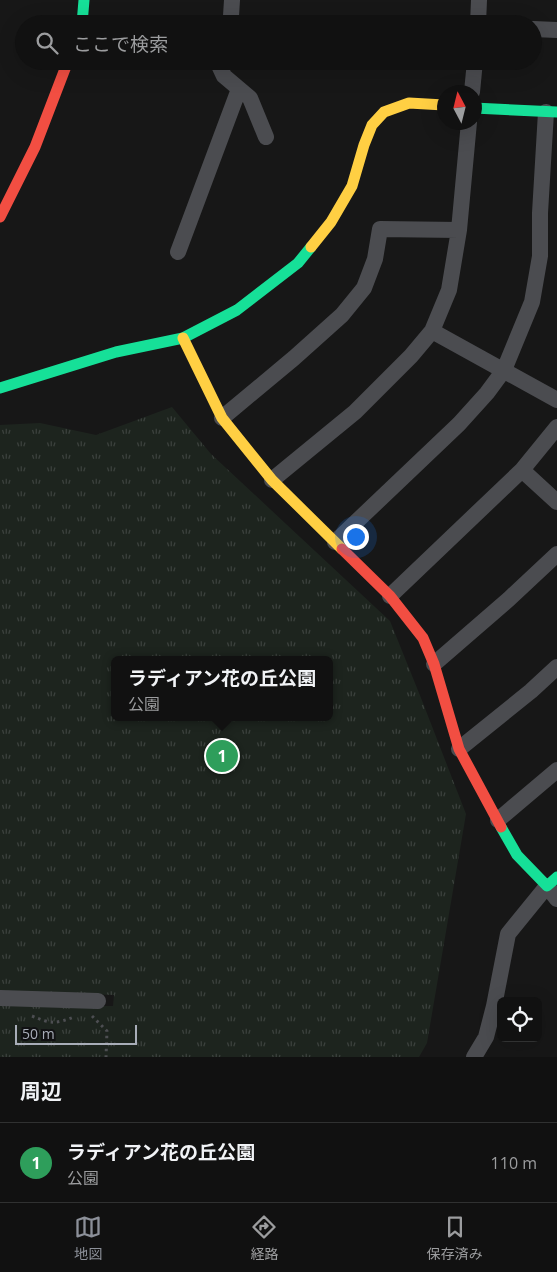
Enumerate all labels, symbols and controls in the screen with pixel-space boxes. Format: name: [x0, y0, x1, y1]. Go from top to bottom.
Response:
search box: [15, 15, 542, 70]
icon: search: [33, 29, 61, 57]
text: ここで検索: [73, 31, 168, 57]
north arrow: [437, 85, 482, 130]
your location: [343, 524, 369, 550]
popup: [111, 656, 333, 721]
text: ラディアン花の丘公園: [128, 665, 316, 691]
text: 公園: [128, 693, 160, 715]
pin: 1: [206, 737, 238, 775]
map controls: [497, 997, 542, 1042]
button: locate: [497, 997, 542, 1042]
scale bar: [15, 1022, 138, 1045]
text: 50 m: [22, 1024, 55, 1043]
text: 周辺: [20, 1077, 62, 1105]
text: ラディアン花の丘公園: [67, 1139, 255, 1165]
text: 1: [31, 1152, 41, 1174]
text: 110 m: [491, 1152, 537, 1174]
text: 公園: [67, 1167, 99, 1189]
tab: 地図: [74, 1213, 102, 1263]
tab: 経路: [250, 1213, 278, 1263]
tab: 保存済み: [427, 1213, 483, 1263]

